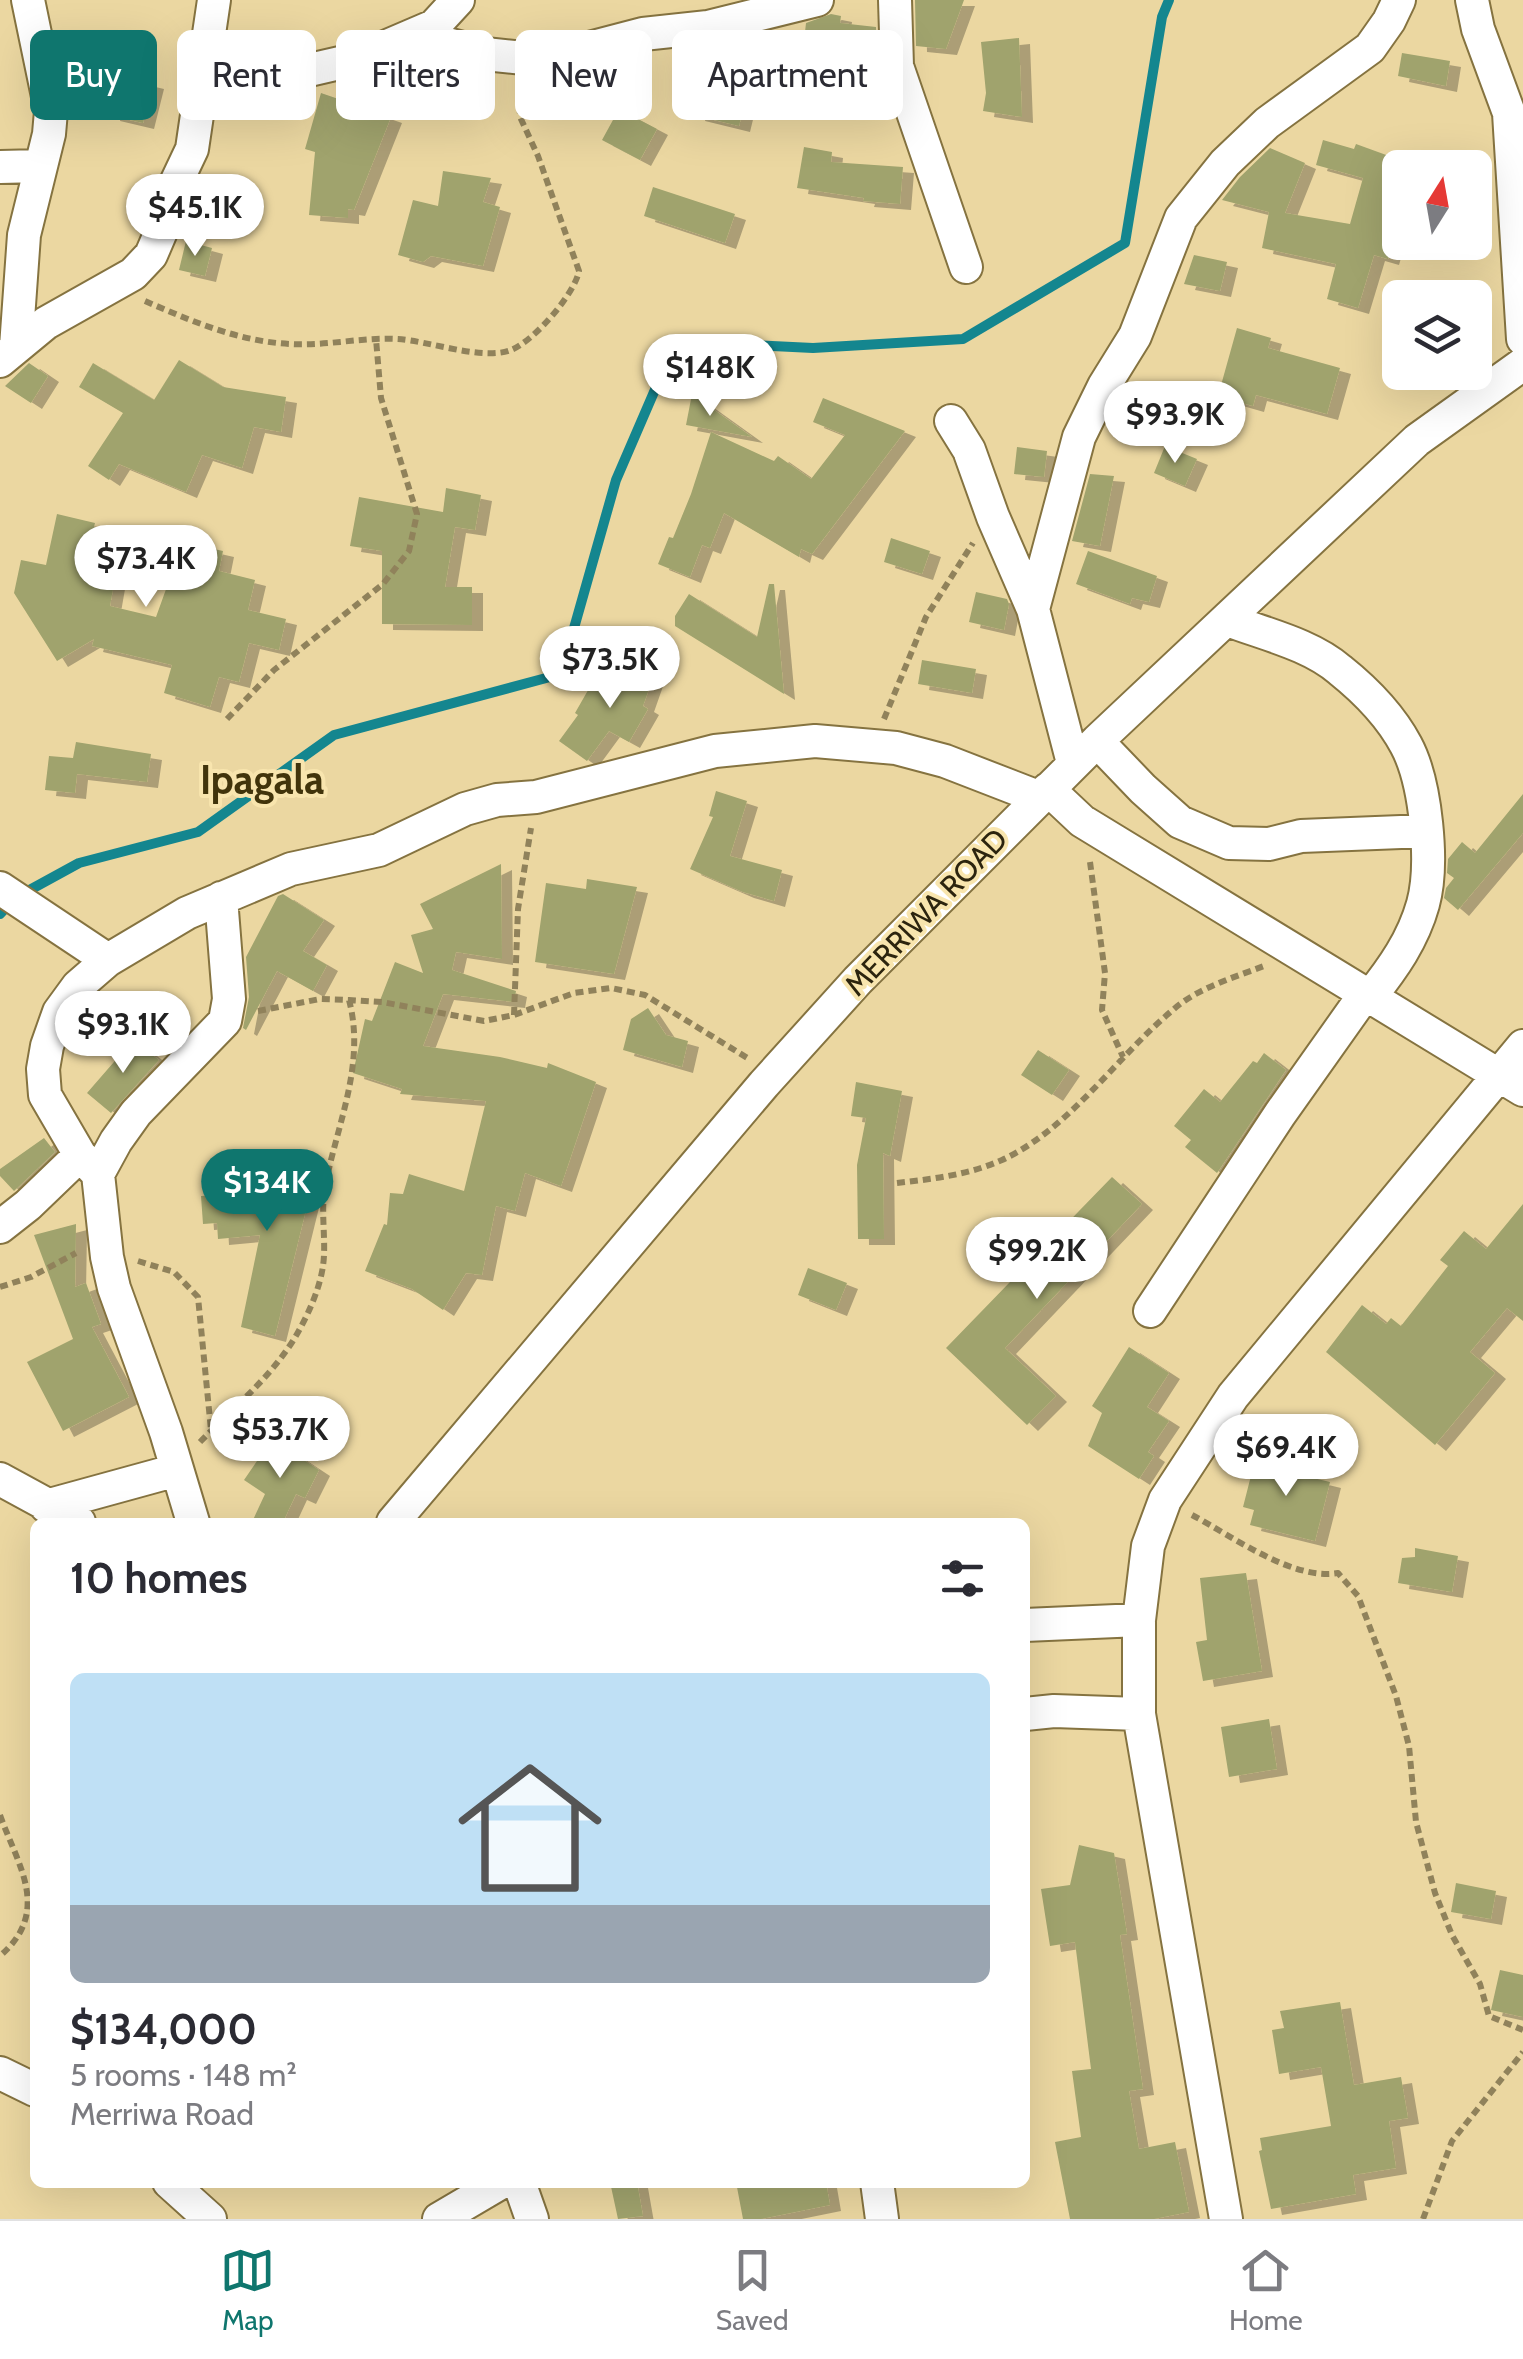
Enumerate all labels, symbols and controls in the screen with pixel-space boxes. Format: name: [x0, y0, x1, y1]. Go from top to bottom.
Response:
chip: Buy: [30, 30, 157, 120]
chip: Rent: [177, 30, 316, 120]
chip: Filters: [336, 30, 495, 120]
chip: New: [515, 30, 652, 120]
chip: Apartment: [672, 30, 903, 120]
north arrow: [1382, 150, 1492, 260]
map controls: [1382, 150, 1492, 390]
pin: $45.1K: [114, 174, 276, 259]
text: $45.1K: [148, 187, 242, 226]
button: layers: [1382, 280, 1492, 390]
pin: $148K: [640, 334, 780, 419]
text: $148K: [665, 347, 755, 386]
pin: $93.9K: [1094, 381, 1256, 466]
text: $93.9K: [1126, 394, 1224, 433]
pin: $73.4K: [65, 525, 227, 610]
text: $73.4K: [96, 538, 196, 577]
pin: $73.5K: [529, 626, 691, 711]
text: $73.5K: [562, 639, 658, 678]
district label: Ipagala: [200, 755, 324, 804]
street label: MERRIWA ROAD: [837, 821, 1015, 1003]
pin: $93.1K: [42, 991, 204, 1076]
text: $93.1K: [77, 1004, 169, 1043]
pin: $134K: [197, 1149, 337, 1234]
text: $134K: [223, 1162, 311, 1201]
pin: $99.2K: [956, 1217, 1118, 1302]
text: $99.2K: [988, 1230, 1086, 1269]
pin: $53.7K: [199, 1396, 361, 1481]
text: $53.7K: [232, 1409, 328, 1448]
pin: $69.4K: [1205, 1414, 1367, 1499]
text: $69.4K: [1235, 1427, 1337, 1466]
icon: filters: [935, 1551, 990, 1606]
text: 10 homes: [70, 1552, 248, 1604]
icon: home: [440, 1738, 620, 1918]
text: $134,000: [70, 2003, 257, 2055]
text: 5 rooms · 148 m²: [70, 2055, 297, 2094]
text: Merriwa Road: [70, 2094, 254, 2133]
tab: Map: [220, 2243, 275, 2337]
tab: Saved: [716, 2243, 789, 2337]
tab: Home: [1229, 2243, 1303, 2337]

